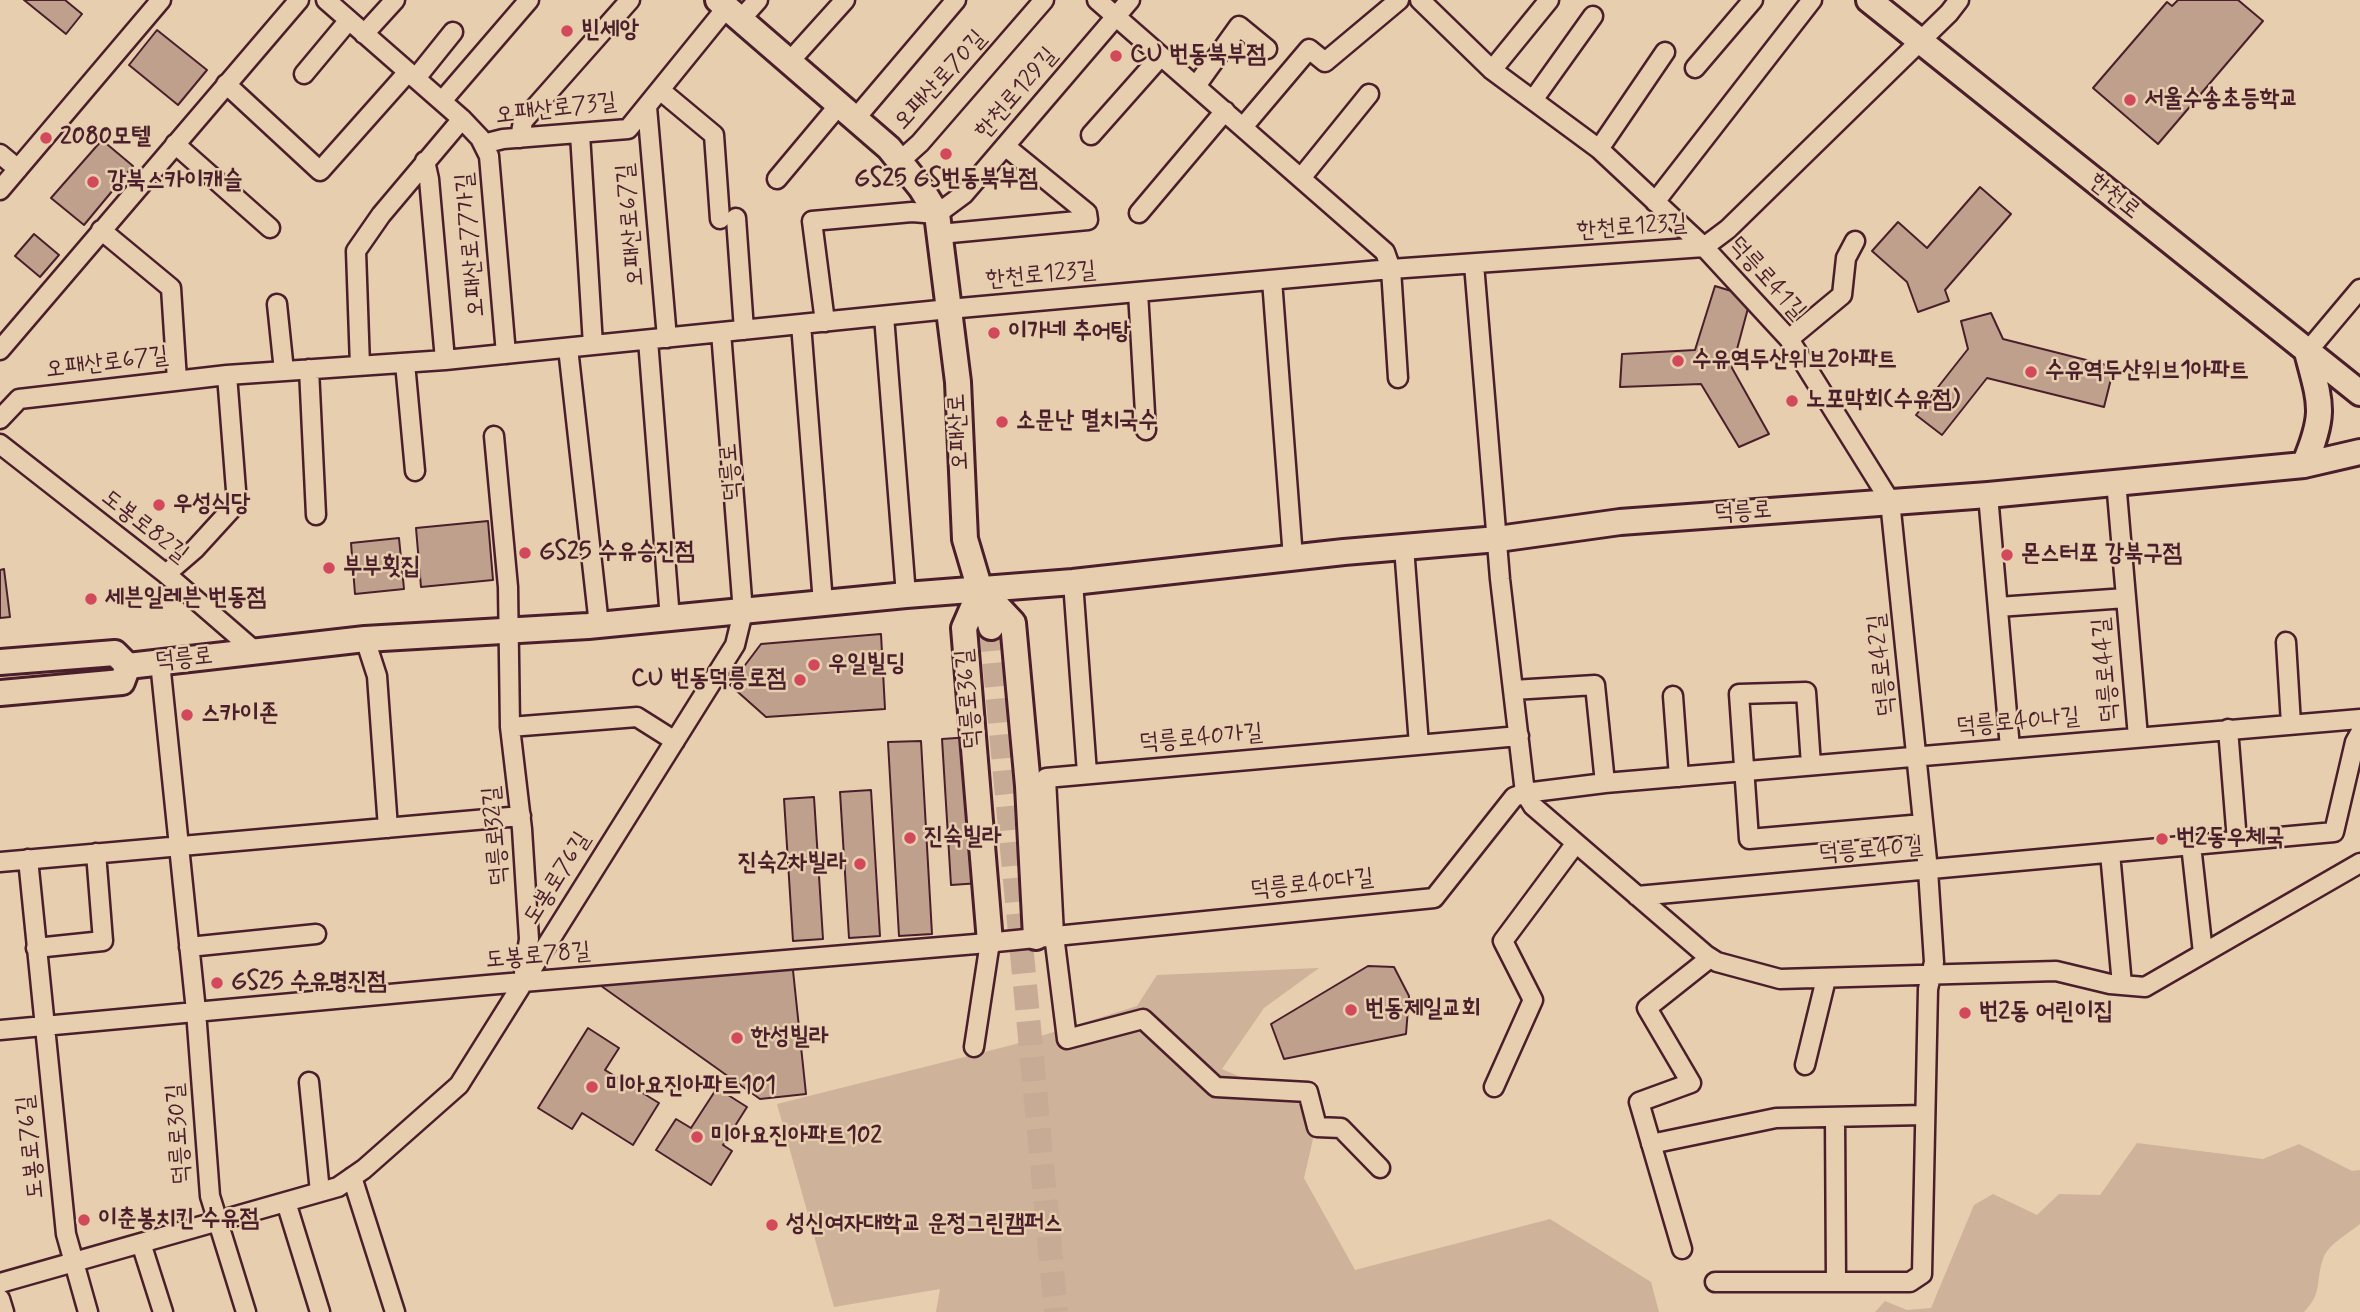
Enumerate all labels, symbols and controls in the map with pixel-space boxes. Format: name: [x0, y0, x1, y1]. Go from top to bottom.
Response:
place label: 빈세앙: [581, 17, 639, 45]
marker: 빈세앙: [559, 23, 575, 39]
street label: 오패산로70길: [889, 25, 993, 137]
street label: 한천로129길: [970, 42, 1064, 146]
place label: CU 번동북부점: [1130, 42, 1266, 70]
marker: CU 번동북부점: [1108, 48, 1124, 64]
place label: 서울수송초등학교: [2144, 86, 2298, 114]
street label: 오패산로73길: [494, 88, 618, 132]
marker: 서울수송초등학교: [2122, 92, 2138, 108]
place label: 2080모텔: [60, 124, 151, 152]
marker: 2080모텔: [38, 130, 54, 146]
marker: GS25 GS번동북부점: [938, 146, 954, 162]
street label: 오패산로67길: [612, 162, 652, 288]
place label: GS25 GS번동북부점: [854, 166, 1038, 194]
place label: 강북스카이캐슬: [107, 168, 242, 196]
street label: 한천로: [2082, 168, 2146, 226]
street label: 오패산로77가길: [451, 172, 493, 318]
marker: 강북스카이캐슬: [85, 174, 101, 190]
street label: 한천로123길: [1576, 210, 1688, 246]
street label: 덕릉로41길: [1721, 231, 1811, 327]
street label: 한천로123길: [985, 257, 1097, 295]
place label: 이가네 추어탕: [1008, 319, 1130, 347]
marker: 이가네 추어탕: [986, 325, 1002, 341]
street label: 오패산로67길: [44, 342, 170, 386]
place label: 수유역두산위브2아파트: [1692, 347, 1897, 375]
marker: 수유역두산위브2아파트: [1670, 353, 1686, 369]
place label: 수유역두산위브1아파트: [2045, 358, 2249, 386]
marker: 수유역두산위브1아파트: [2023, 364, 2039, 380]
place label: 노포막회(수유점): [1806, 387, 1960, 415]
street label: 오패산로: [944, 393, 976, 471]
marker: 노포막회(수유점): [1784, 393, 1800, 409]
place label: 소문난 멸치국수: [1016, 408, 1158, 436]
marker: 소문난 멸치국수: [994, 414, 1010, 430]
street label: 덕릉로: [715, 442, 749, 502]
street label: 도봉로82길: [95, 484, 193, 570]
place label: 우성식당: [173, 491, 250, 519]
marker: 우성식당: [151, 497, 167, 513]
street label: 덕릉로: [1713, 497, 1773, 529]
place label: GS25 수유승진점: [539, 539, 695, 567]
place label: 몬스터포 강북구점: [2021, 541, 2182, 569]
marker: GS25 수유승진점: [517, 545, 533, 561]
marker: 몬스터포 강북구점: [1999, 547, 2015, 563]
place label: 부부횟집: [343, 554, 420, 582]
marker: 부부횟집: [321, 560, 337, 576]
place label: 세븐일레븐 번동점: [105, 585, 266, 613]
marker: 세븐일레븐 번동점: [83, 591, 99, 607]
street label: 덕릉로42길: [1863, 612, 1903, 718]
street label: 덕릉로44길: [2088, 616, 2126, 724]
street label: 덕릉로: [154, 643, 214, 677]
street label: 덕릉로36길: [951, 648, 989, 750]
place label: 우일빌딩: [828, 651, 905, 679]
marker: 우일빌딩: [806, 657, 822, 673]
place label: CU 번동덕릉로점: [631, 666, 786, 694]
marker: CU 번동덕릉로점: [792, 672, 808, 688]
place label: 스카이존: [201, 701, 278, 729]
street label: 덕릉로40나길: [1955, 703, 2081, 743]
marker: 스카이존: [179, 707, 195, 723]
street label: 덕릉로40가길: [1138, 719, 1264, 759]
street label: 덕릉로32길: [478, 785, 516, 887]
place label: 진숙빌라: [924, 824, 1001, 852]
place label: 번2동우체국: [2176, 825, 2284, 853]
street label: 도봉로76길: [518, 827, 598, 931]
marker: 진숙빌라: [902, 830, 918, 846]
marker: 번2동우체국: [2154, 831, 2170, 847]
street label: 덕릉로40길: [1818, 832, 1924, 870]
place label: 진숙2차빌라: [738, 850, 846, 878]
marker: 진숙2차빌라: [852, 856, 868, 872]
street label: 덕릉로40다길: [1249, 864, 1375, 906]
street label: 도봉로78길: [484, 938, 592, 976]
place label: GS25 수유명진점: [231, 969, 387, 997]
marker: GS25 수유명진점: [209, 975, 225, 991]
place label: 번동제일교회: [1365, 996, 1481, 1024]
place label: 번2동 어린이집: [1979, 999, 2113, 1027]
marker: 번동제일교회: [1343, 1002, 1359, 1018]
marker: 번2동 어린이집: [1957, 1005, 1973, 1021]
place label: 한성빌라: [751, 1024, 828, 1052]
marker: 한성빌라: [729, 1030, 745, 1046]
place label: 미아요진아파트101: [606, 1073, 776, 1101]
marker: 미아요진아파트101: [584, 1079, 600, 1095]
street label: 덕릉로30길: [162, 1082, 198, 1186]
street label: 도봉로76길: [12, 1094, 52, 1200]
place label: 미아요진아파트102: [711, 1123, 882, 1151]
marker: 미아요진아파트102: [689, 1129, 705, 1145]
place label: 이춘봉치킨 수유점: [98, 1206, 259, 1234]
place label: 성신여자대학교 운정그린캠퍼스: [786, 1211, 1063, 1239]
marker: 이춘봉치킨 수유점: [76, 1212, 92, 1228]
marker: 성신여자대학교 운정그린캠퍼스: [764, 1217, 780, 1233]

